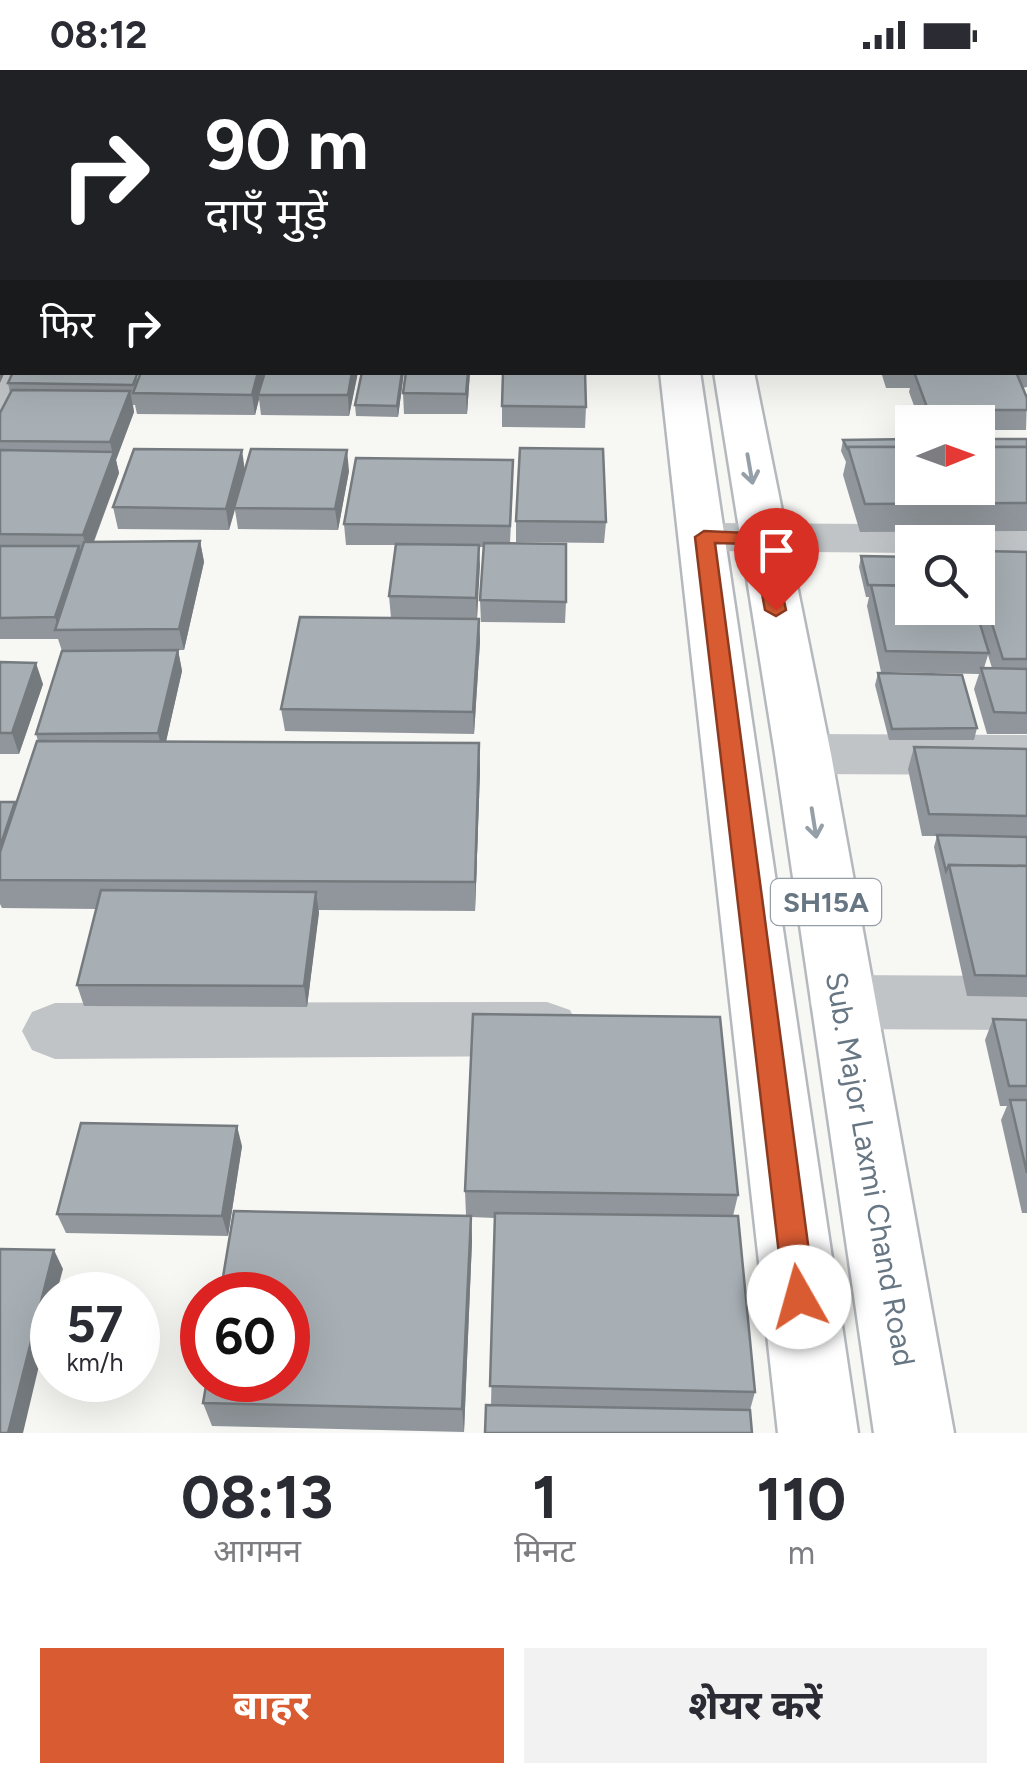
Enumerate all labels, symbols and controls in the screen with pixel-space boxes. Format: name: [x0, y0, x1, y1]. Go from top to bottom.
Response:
text: 08:12: [50, 12, 147, 58]
text: 90 m: [205, 102, 369, 187]
icon: right: [40, 110, 170, 240]
text: दाएँ मुड़ें: [205, 187, 328, 241]
icon: right: [115, 300, 170, 355]
text: फिर: [40, 302, 95, 348]
north arrow: [895, 405, 995, 505]
map controls: [895, 405, 995, 625]
one-way arrow: [741, 452, 760, 484]
pin: [734, 508, 819, 611]
icon: arrive: [749, 523, 804, 578]
button: search: [895, 525, 995, 625]
one-way arrow: [805, 806, 823, 839]
road number: SH15A: [771, 879, 881, 925]
street label: Sub. Major Laxmi Chand Road: [818, 969, 923, 1369]
position arrow: [747, 1245, 851, 1349]
speed limit sign: 60: [180, 1272, 310, 1402]
text: 57: [67, 1294, 123, 1355]
text: km/h: [66, 1347, 124, 1377]
text: 08:13: [181, 1461, 333, 1533]
text: 1: [532, 1461, 558, 1533]
text: 110: [757, 1463, 846, 1535]
text: आगमन: [213, 1532, 301, 1570]
text: मिनट: [514, 1532, 576, 1570]
text: m: [788, 1534, 815, 1572]
button: बाहर: [40, 1648, 504, 1763]
button: शेयर करें: [524, 1648, 987, 1763]

